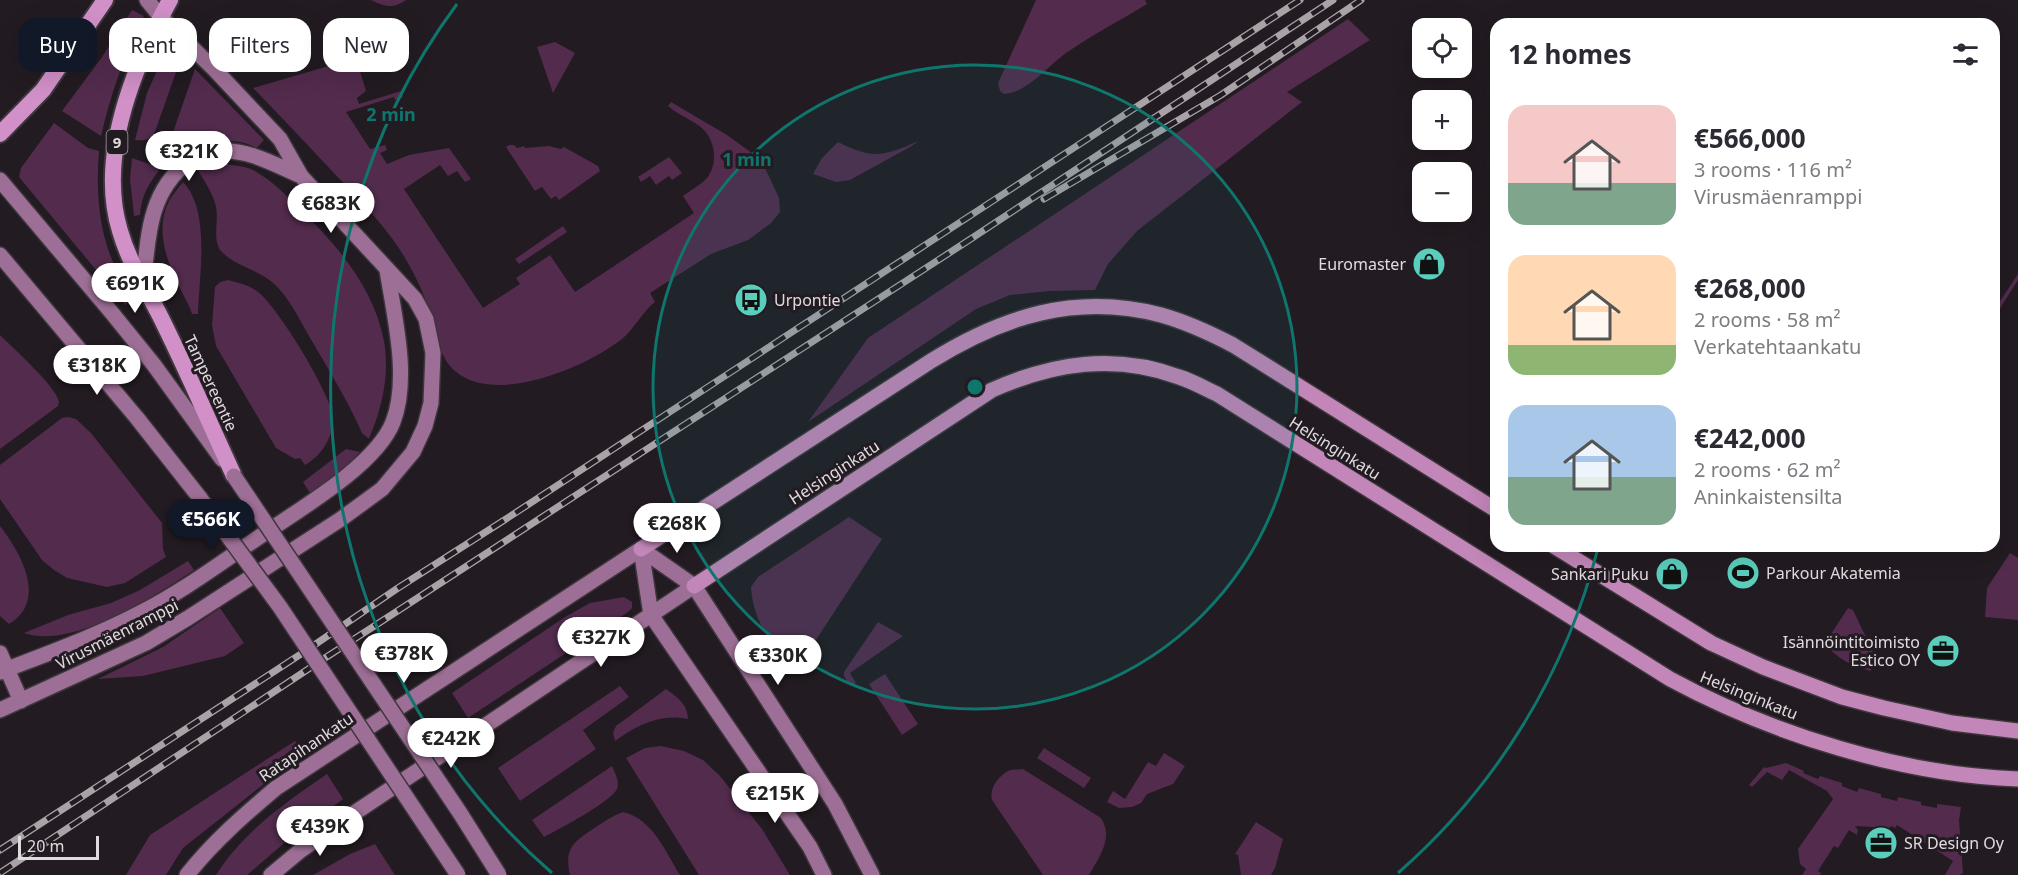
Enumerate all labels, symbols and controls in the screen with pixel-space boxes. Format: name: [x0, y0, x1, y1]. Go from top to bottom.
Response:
chip: Buy: [18, 18, 97, 72]
chip: Rent: [109, 18, 197, 72]
chip: Filters: [209, 18, 311, 72]
chip: New: [323, 18, 409, 72]
map controls: [1412, 18, 1472, 222]
button: locate: [1412, 18, 1472, 78]
text: 12 homes: [1508, 36, 1632, 72]
icon: filters: [1949, 38, 1982, 71]
button: +: [1412, 90, 1472, 150]
text: 2 min: [366, 102, 416, 126]
text: €566,000: [1694, 120, 1806, 156]
icon: home: [1556, 129, 1628, 201]
road number: 9: [106, 130, 128, 154]
pin: €321K: [147, 131, 231, 182]
text: €321K: [159, 137, 219, 164]
text: 1 min: [722, 147, 772, 171]
text: 3 rooms · 116 m²: [1694, 156, 1852, 183]
button: −: [1412, 162, 1472, 222]
pin: €683K: [289, 183, 373, 234]
text: Virusmäenramppi: [1694, 183, 1862, 210]
text: €683K: [301, 189, 361, 216]
shop icon: Euromaster: [1411, 246, 1447, 282]
place label: Euromaster: [1318, 253, 1406, 275]
pin: €691K: [93, 263, 177, 314]
text: €691K: [105, 269, 165, 296]
text: €268,000: [1694, 270, 1806, 306]
icon: home: [1556, 279, 1628, 351]
bus stop icon: Urpontie: [733, 282, 769, 318]
place label: Urpontie: [774, 289, 841, 311]
text: 2 rooms · 58 m²: [1694, 306, 1841, 333]
street label: Tampereentie: [179, 331, 243, 435]
text: Verkatehtaankatu: [1694, 333, 1861, 360]
pin: €318K: [55, 345, 139, 396]
text: €318K: [67, 351, 127, 378]
centre of rings: [965, 377, 985, 397]
street label: Helsinginkatu: [1285, 411, 1385, 485]
text: €242,000: [1694, 420, 1806, 456]
icon: home: [1556, 429, 1628, 501]
street label: Helsinginkatu: [785, 435, 883, 509]
text: 2 rooms · 62 m²: [1694, 456, 1841, 483]
text: Aninkaistensilta: [1694, 483, 1843, 510]
pin: €566K: [169, 499, 253, 550]
pin: €268K: [635, 503, 719, 554]
text: €566K: [181, 505, 241, 532]
text: €268K: [647, 509, 707, 536]
sports icon: Parkour Akatemia: [1725, 555, 1761, 591]
shop icon: Sankari Puku: [1654, 556, 1690, 592]
place label: Parkour Akatemia: [1766, 562, 1901, 584]
place label: Sankari Puku: [1551, 563, 1649, 585]
street label: Virusmäenramppi: [52, 594, 182, 674]
pin: €327K: [559, 617, 643, 668]
text: €327K: [571, 623, 631, 650]
place label: Isännöintitoimisto Estico OY: [1783, 631, 1921, 671]
pin: €378K: [362, 633, 446, 684]
office icon: Isännöintitoimisto Estico OY: [1925, 633, 1961, 669]
pin: €330K: [736, 635, 820, 686]
text: €378K: [374, 639, 434, 666]
text: €330K: [748, 641, 808, 668]
street label: Helsinginkatu: [1697, 665, 1801, 725]
street label: Ratapihankatu: [254, 707, 358, 787]
pin: €242K: [409, 718, 493, 769]
text: €242K: [421, 724, 481, 751]
pin: €215K: [733, 773, 817, 824]
text: €215K: [745, 779, 805, 806]
pin: €439K: [278, 806, 362, 857]
text: €439K: [290, 812, 350, 839]
office icon: SR Design Oy: [1863, 825, 1899, 861]
place label: SR Design Oy: [1904, 832, 2005, 854]
scale bar: [18, 833, 99, 860]
text: 20 m: [27, 835, 64, 857]

